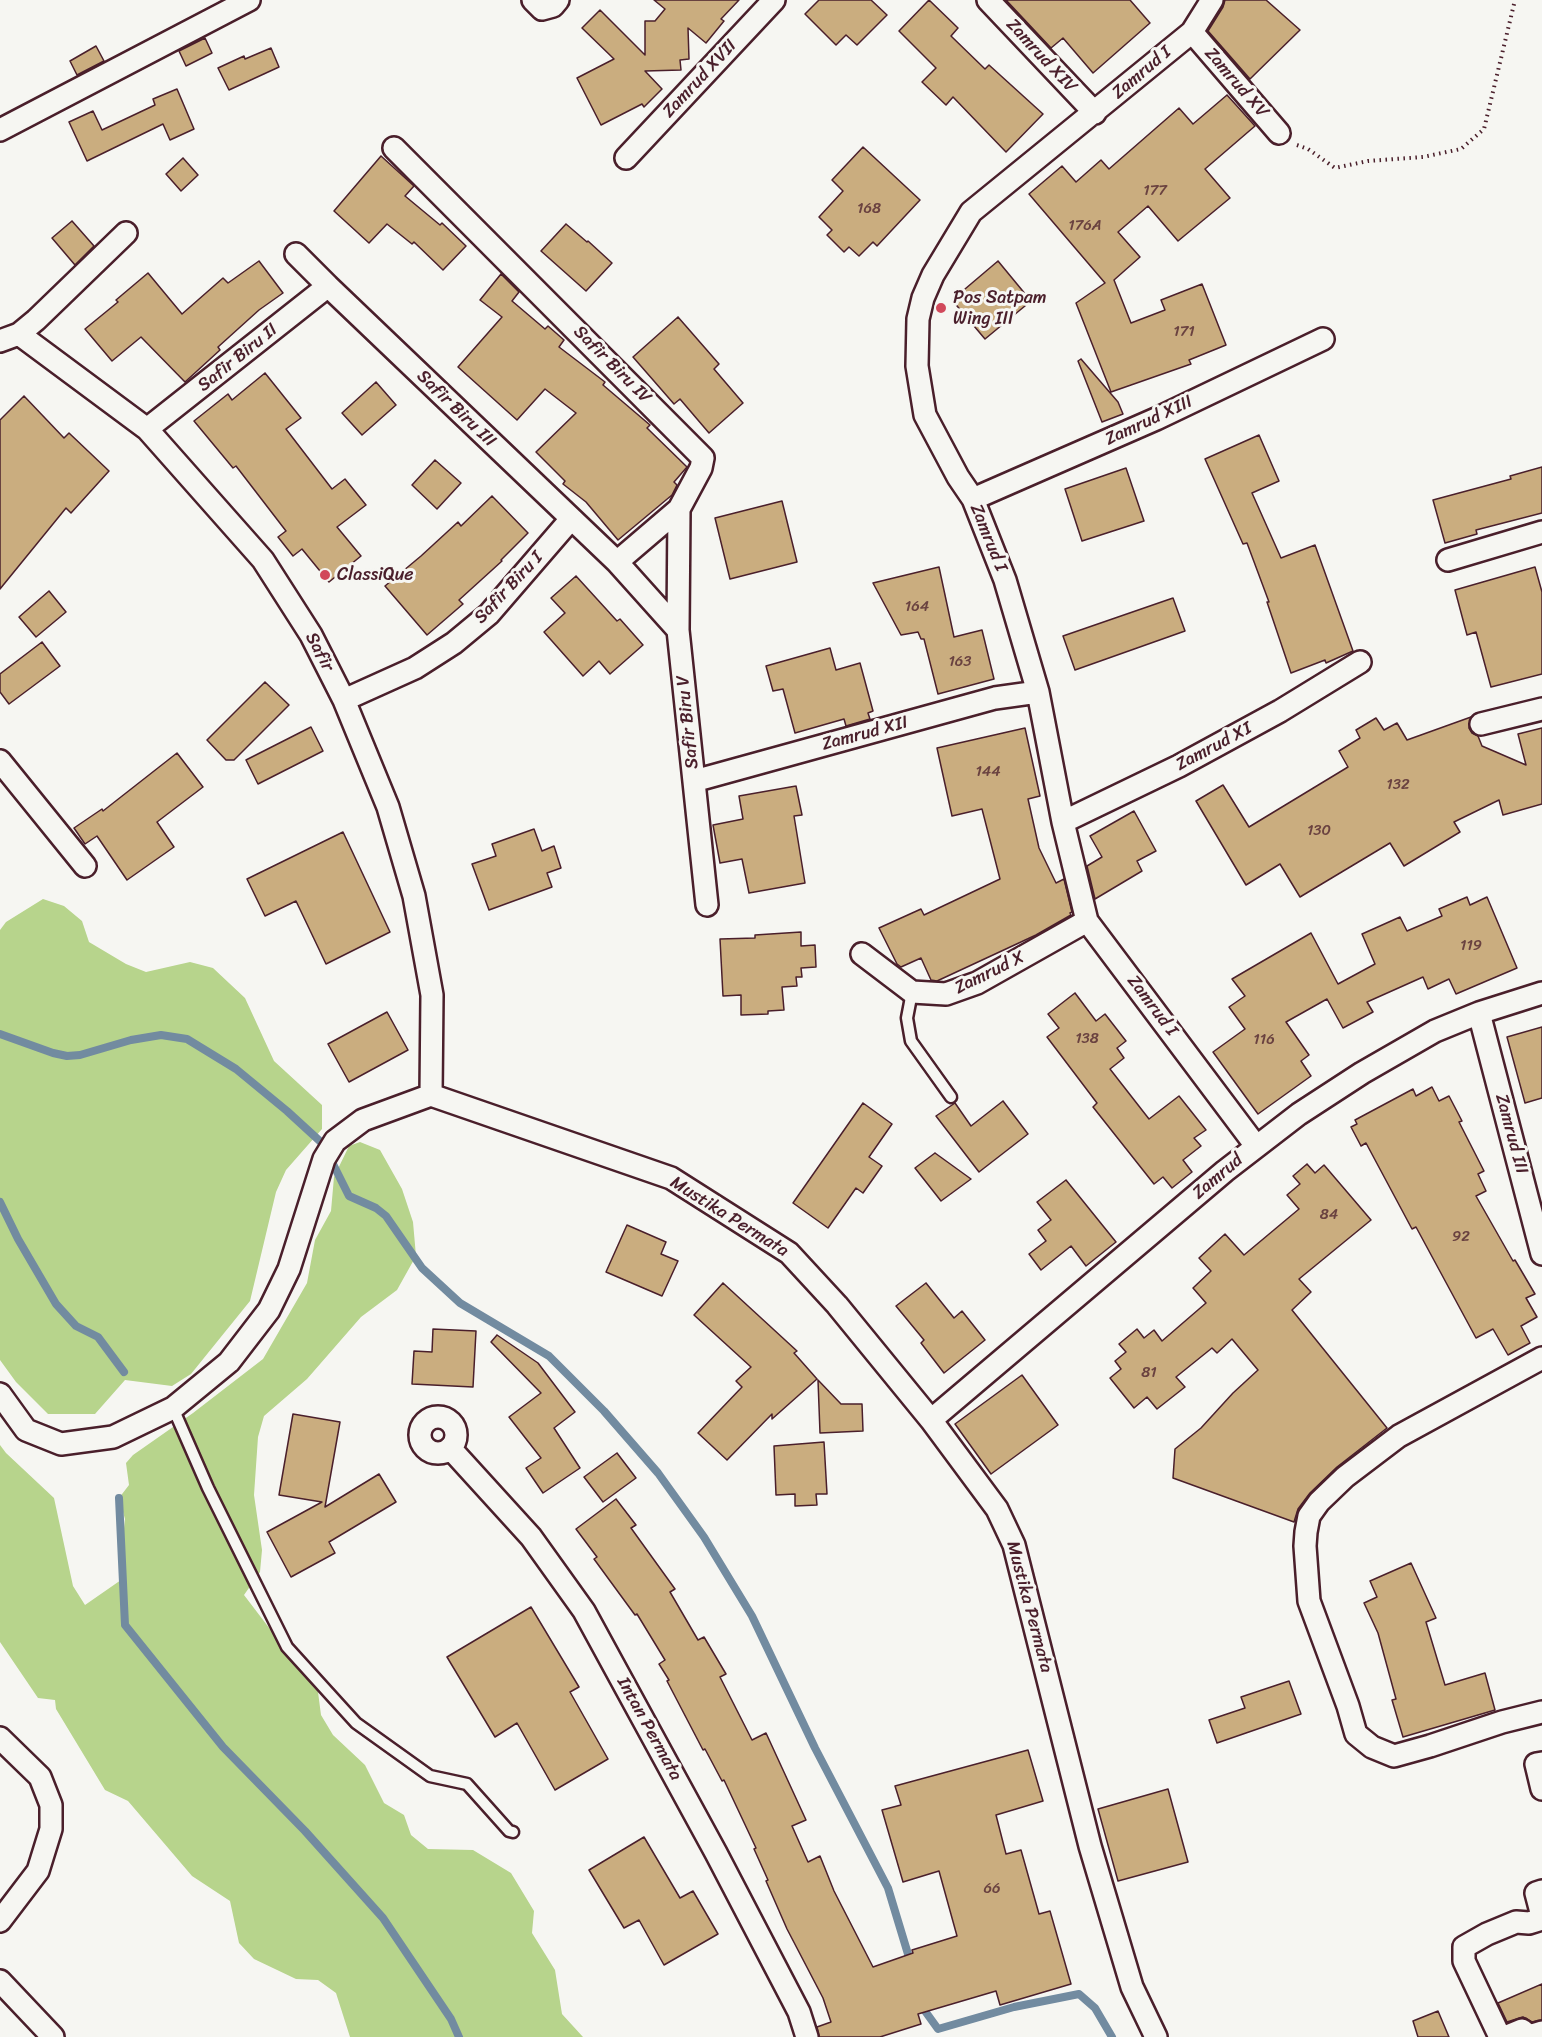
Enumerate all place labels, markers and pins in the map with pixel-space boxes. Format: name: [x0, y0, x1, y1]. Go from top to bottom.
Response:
place label: Pos Satpam Wing III: [953, 287, 1047, 330]
marker: Pos Satpam Wing III: [934, 301, 948, 315]
place label: ClassiQue: [337, 564, 414, 586]
marker: ClassiQue: [318, 568, 332, 582]

